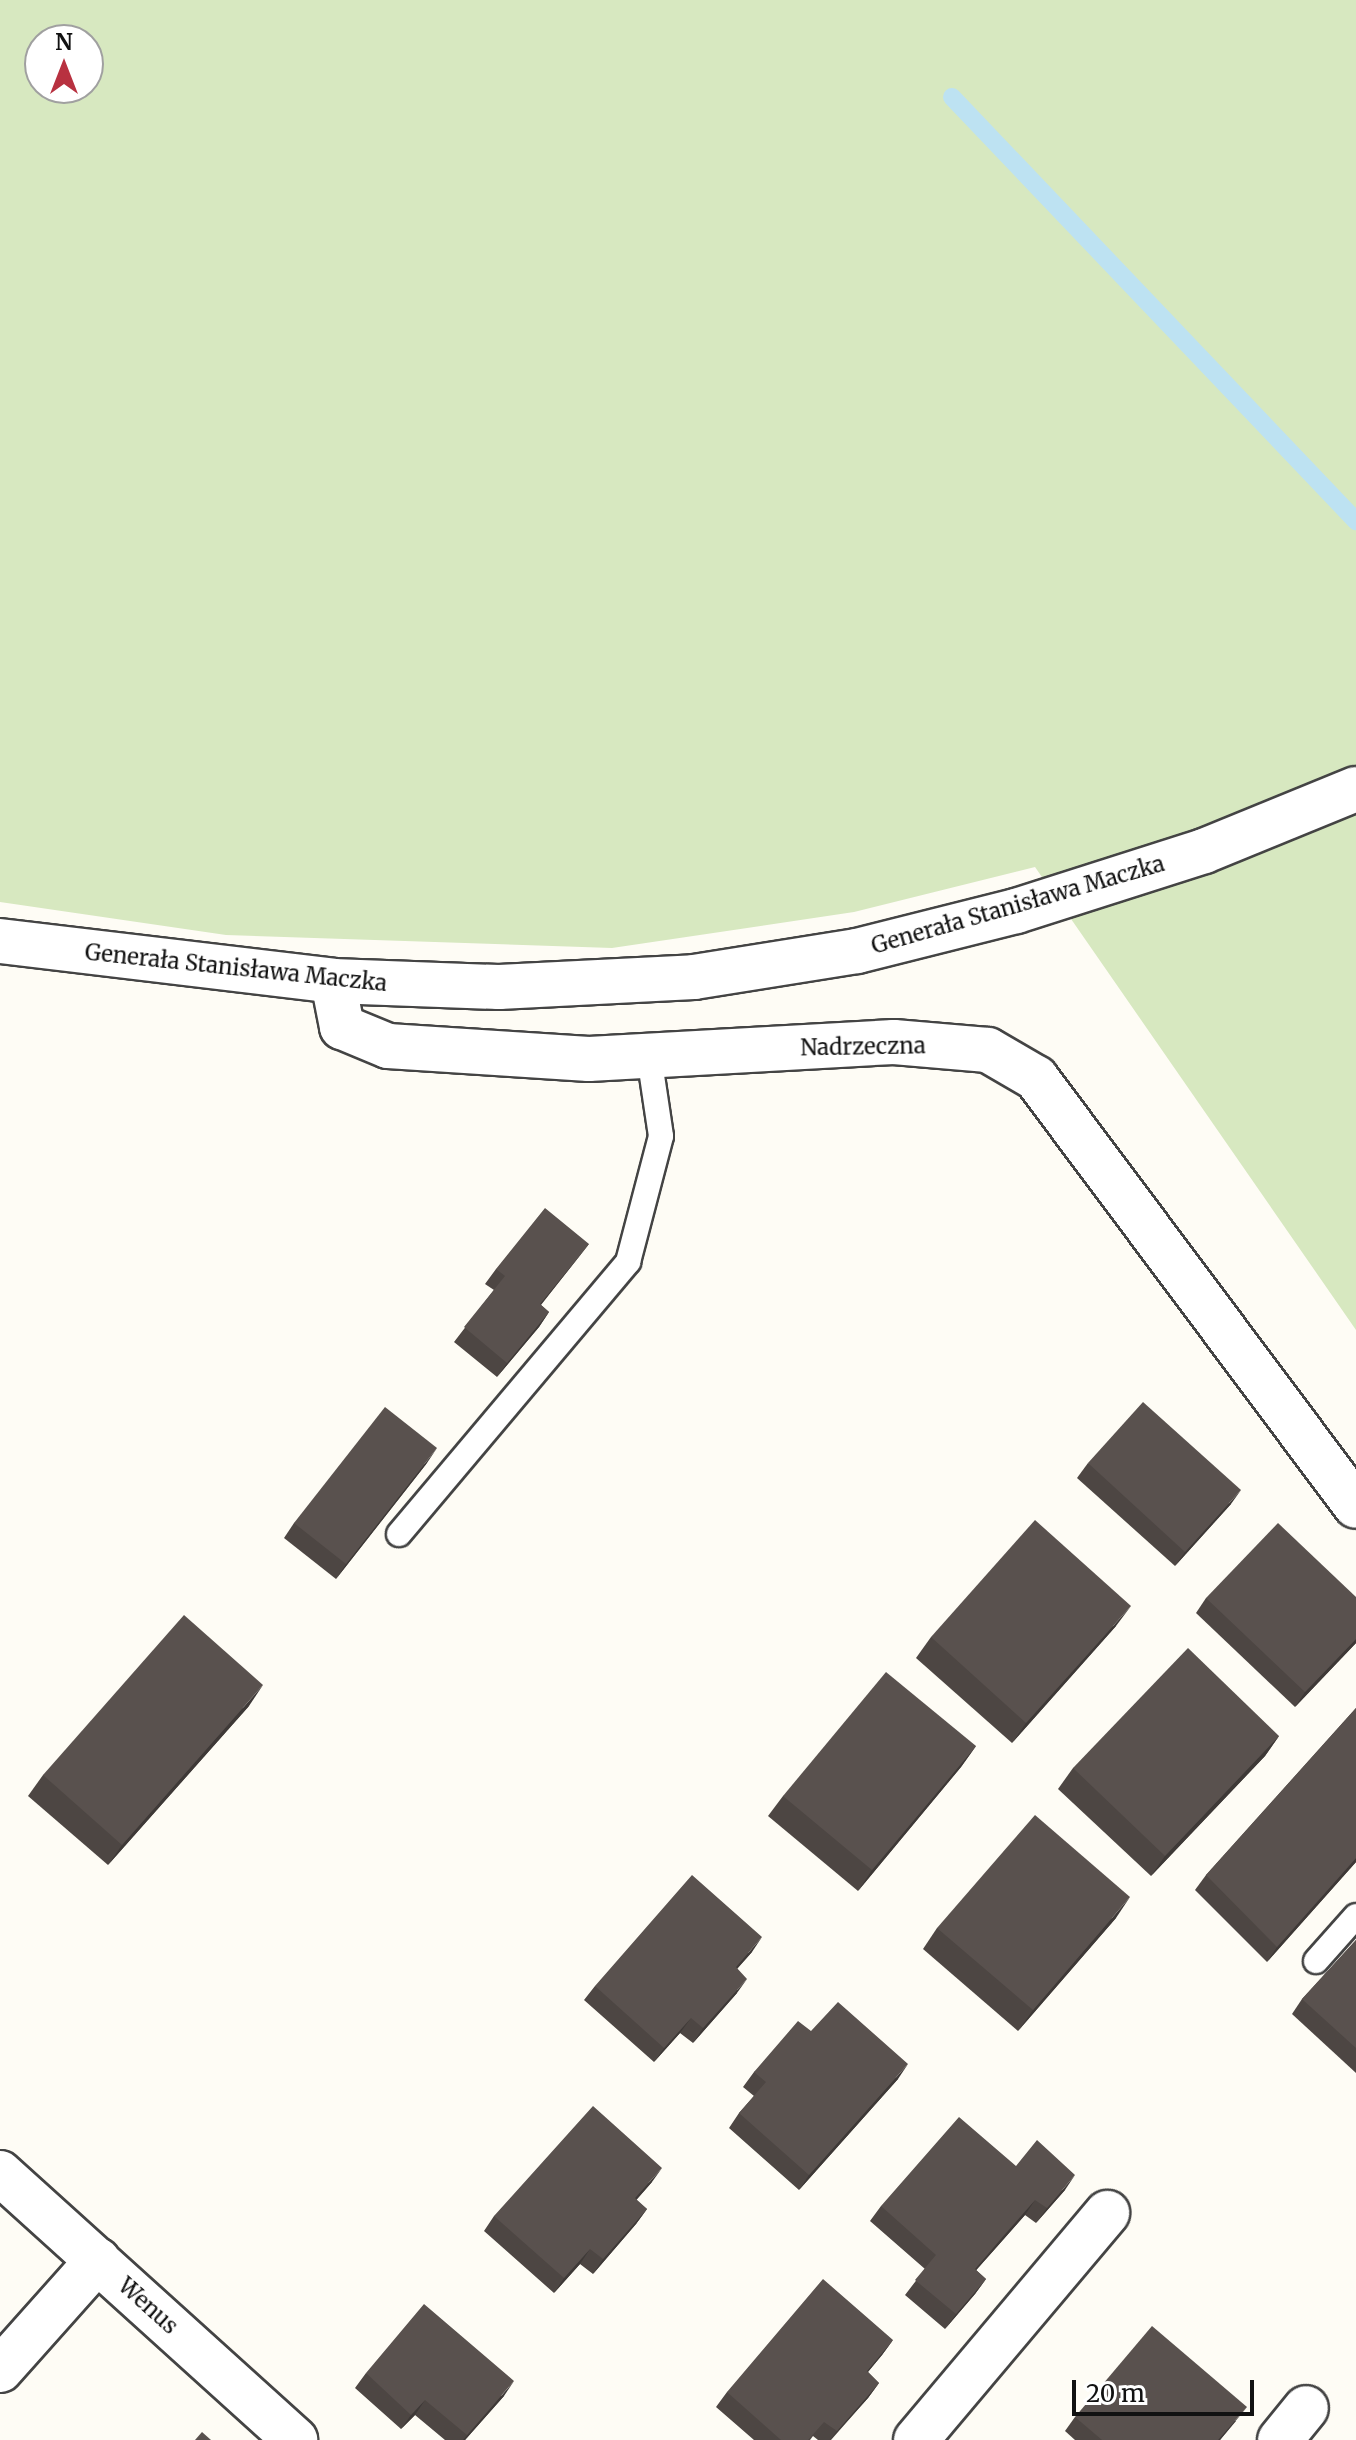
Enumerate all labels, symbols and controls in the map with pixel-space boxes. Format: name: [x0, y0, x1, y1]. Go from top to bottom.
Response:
north arrow: [24, 24, 104, 104]
text: N: [55, 28, 73, 56]
street label: Generała Stanisława Maczka: [868, 850, 1168, 960]
street label: Generała Stanisława Maczka: [84, 939, 388, 997]
street label: Nadrzeczna: [800, 1033, 926, 1061]
street label: Wenus: [113, 2272, 183, 2340]
scale bar: [1076, 2364, 1258, 2414]
text: 20 m: [1086, 2378, 1145, 2409]

